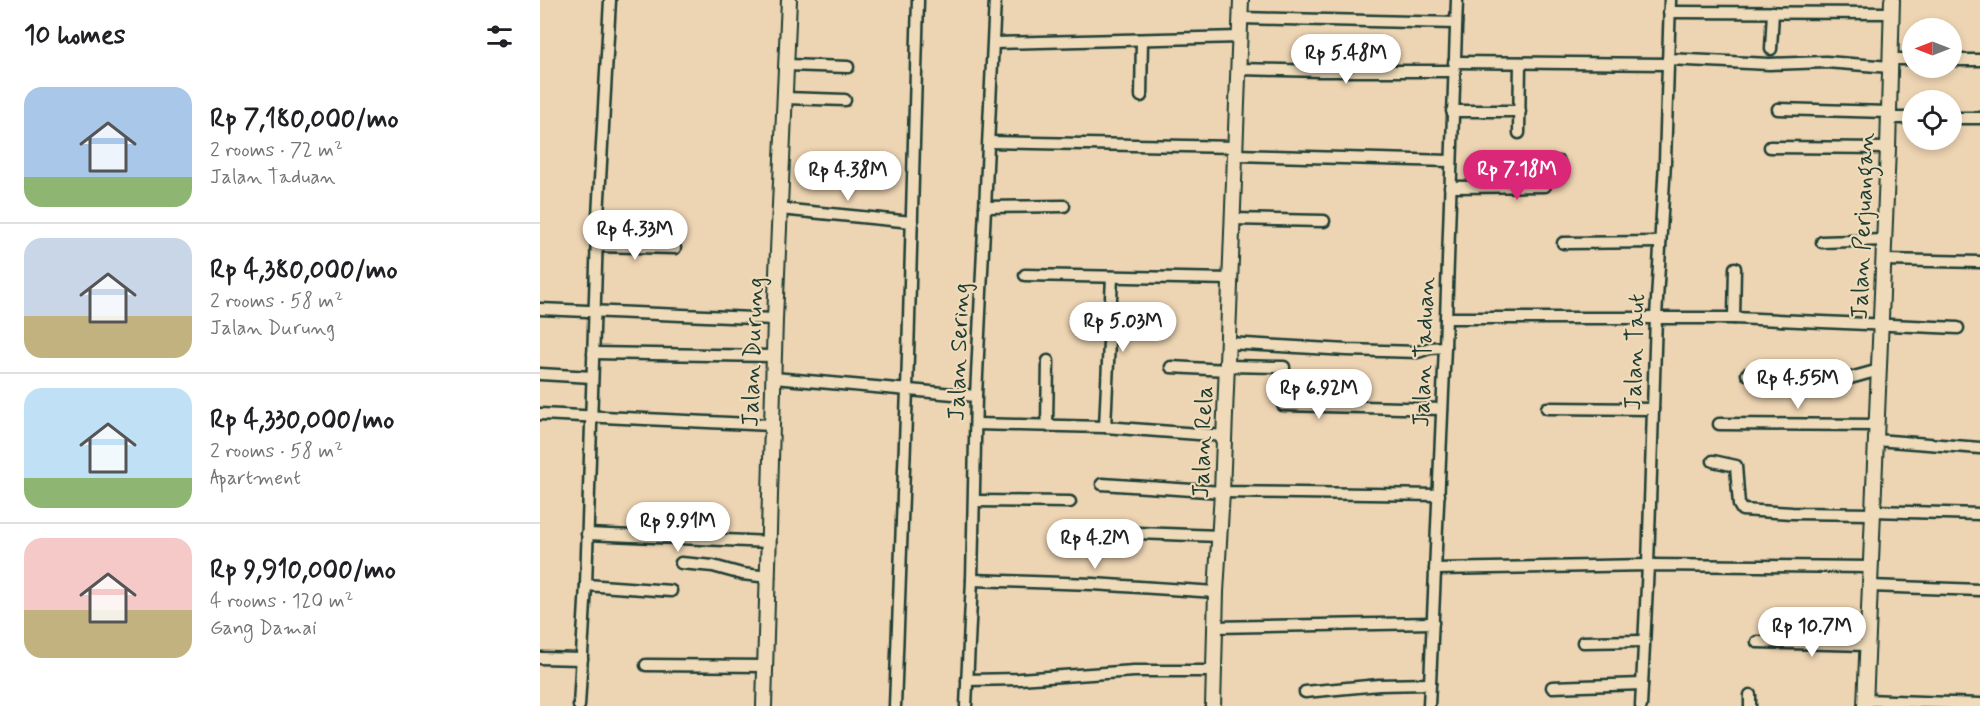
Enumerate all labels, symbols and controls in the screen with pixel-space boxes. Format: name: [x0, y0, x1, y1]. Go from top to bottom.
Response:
north arrow: [1902, 18, 1962, 78]
map controls: [1902, 18, 1962, 150]
text: 10 homes: [24, 19, 125, 53]
icon: filters: [483, 20, 516, 53]
pin: Rp 5.48M: [1284, 34, 1408, 85]
text: Rp 5.48M: [1305, 40, 1387, 67]
button: locate: [1902, 90, 1962, 150]
text: Rp 7,180,000/mo: [210, 103, 399, 137]
icon: home: [72, 111, 144, 183]
street label: Jalan Perjuangan: [1845, 132, 1885, 320]
text: 2 rooms · 72 m²: [210, 137, 343, 164]
pin: Rp 7.18M: [1455, 150, 1579, 201]
pin: Rp 4.38M: [786, 151, 910, 202]
text: Rp 7.18M: [1477, 156, 1557, 183]
text: Rp 4.38M: [808, 157, 888, 184]
text: Jalan Taduan: [210, 164, 336, 191]
pin: Rp 4.33M: [573, 210, 697, 261]
text: Rp 4.33M: [597, 216, 673, 243]
text: Rp 4,380,000/mo: [210, 254, 398, 288]
icon: home: [72, 262, 144, 334]
street label: Jalan Taduan: [1406, 276, 1443, 428]
street label: Jalan Durung: [735, 277, 772, 428]
street label: Jalan Sering: [942, 282, 977, 422]
text: 2 rooms · 58 m²: [210, 288, 343, 315]
street label: Jalan Taut: [1618, 293, 1653, 411]
pin: Rp 5.03M: [1061, 302, 1185, 353]
text: Rp 5.03M: [1083, 308, 1163, 335]
text: Jalan Durung: [210, 315, 335, 342]
pin: Rp 4.55M: [1736, 359, 1860, 410]
text: Rp 4.55M: [1757, 365, 1839, 392]
pin: Rp 6.92M: [1257, 369, 1381, 420]
text: Rp 6.92M: [1280, 375, 1358, 402]
street label: Jalan Rela: [1186, 385, 1221, 499]
text: Rp 4,330,000/mo: [210, 404, 394, 438]
icon: home: [72, 412, 144, 484]
text: 2 rooms · 58 m²: [210, 438, 343, 465]
text: Apartment: [210, 465, 301, 492]
pin: Rp 9.91M: [616, 502, 740, 553]
text: Rp 9.91M: [640, 508, 716, 535]
pin: Rp 4.2M: [1040, 519, 1150, 570]
text: Rp 4.2M: [1061, 525, 1129, 552]
text: Rp 9,910,000/mo: [210, 554, 396, 588]
icon: home: [72, 562, 144, 634]
text: 4 rooms · 120 m²: [210, 588, 353, 615]
pin: Rp 10.7M: [1750, 607, 1874, 658]
text: Rp 10.7M: [1772, 613, 1852, 640]
text: Gang Damai: [210, 615, 317, 642]

